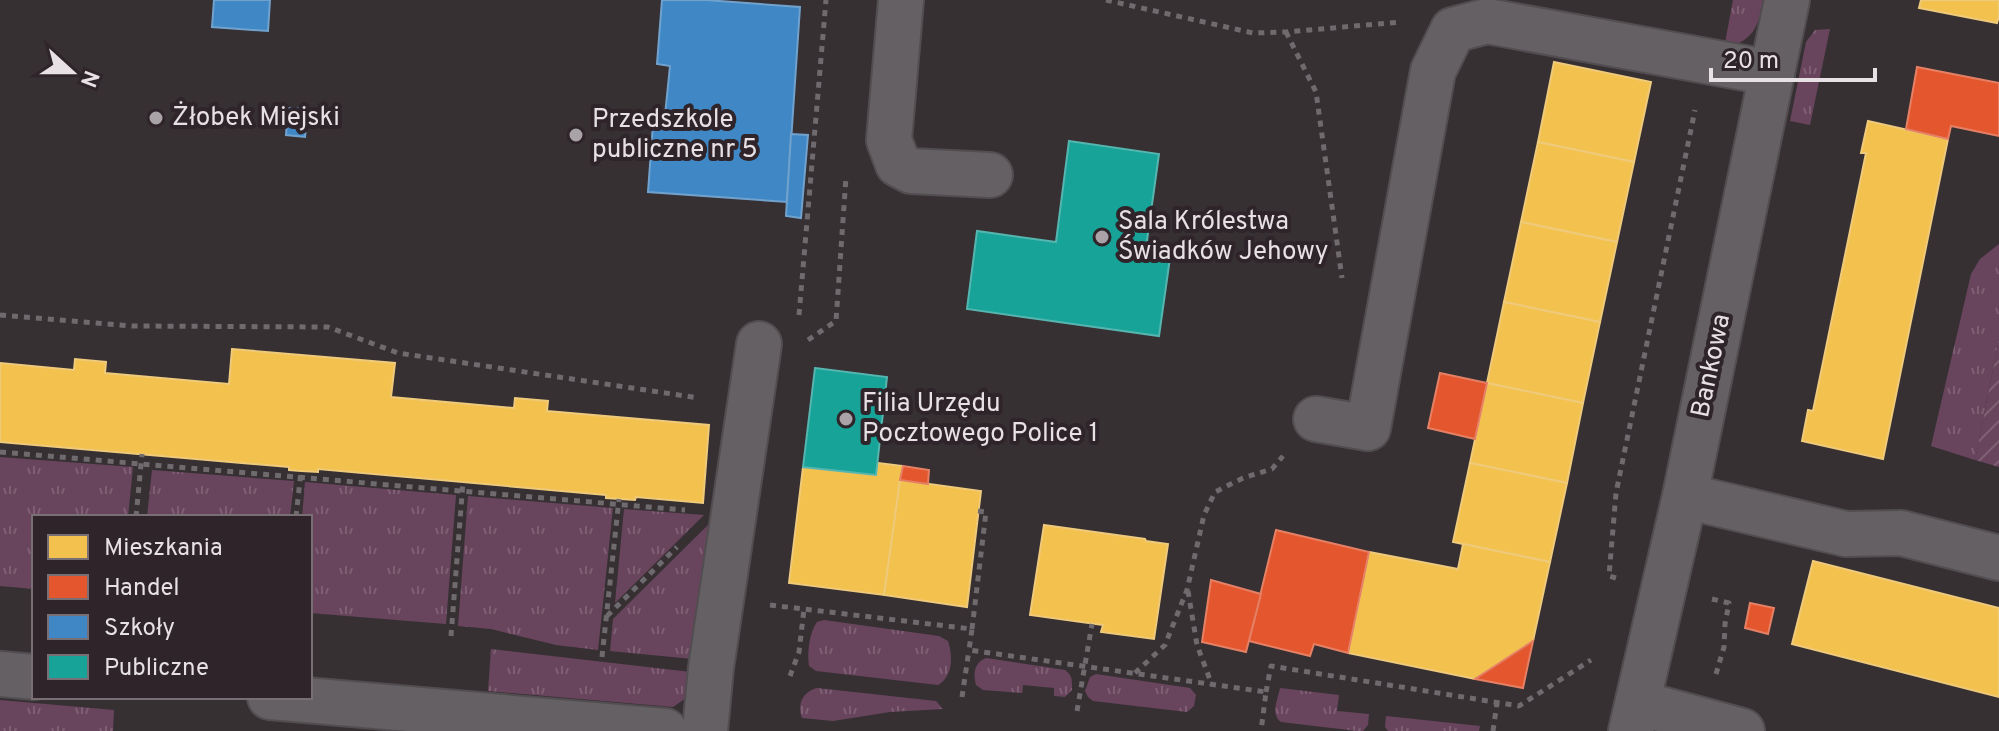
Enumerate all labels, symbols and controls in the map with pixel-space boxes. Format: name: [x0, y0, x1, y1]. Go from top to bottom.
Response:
north arrow: [32, 32, 112, 112]
scale bar: [1711, 32, 1875, 82]
text: 20 m: [1723, 47, 1779, 77]
text: N: [73, 66, 104, 90]
place label: Żłobek Miejski: [172, 101, 340, 135]
place label: Przedszkole publiczne nr 5: [592, 104, 758, 167]
marker: Żłobek Miejski: [147, 109, 165, 127]
marker: Przedszkole publiczne nr 5: [567, 126, 585, 144]
place label: Sala Królestwa Świadków Jehowy: [1118, 206, 1329, 269]
marker: Sala Królestwa Świadków Jehowy: [1093, 228, 1111, 246]
street label: Bankowa: [1685, 311, 1739, 421]
place label: Filia Urzędu Pocztowego Police 1: [862, 388, 1098, 451]
marker: Filia Urzędu Pocztowego Police 1: [837, 410, 855, 428]
legend: [32, 515, 312, 699]
text: Mieszkania: [104, 534, 223, 564]
text: Handel: [104, 574, 180, 604]
text: Szkoły: [104, 614, 175, 644]
text: Publiczne: [104, 654, 209, 684]

